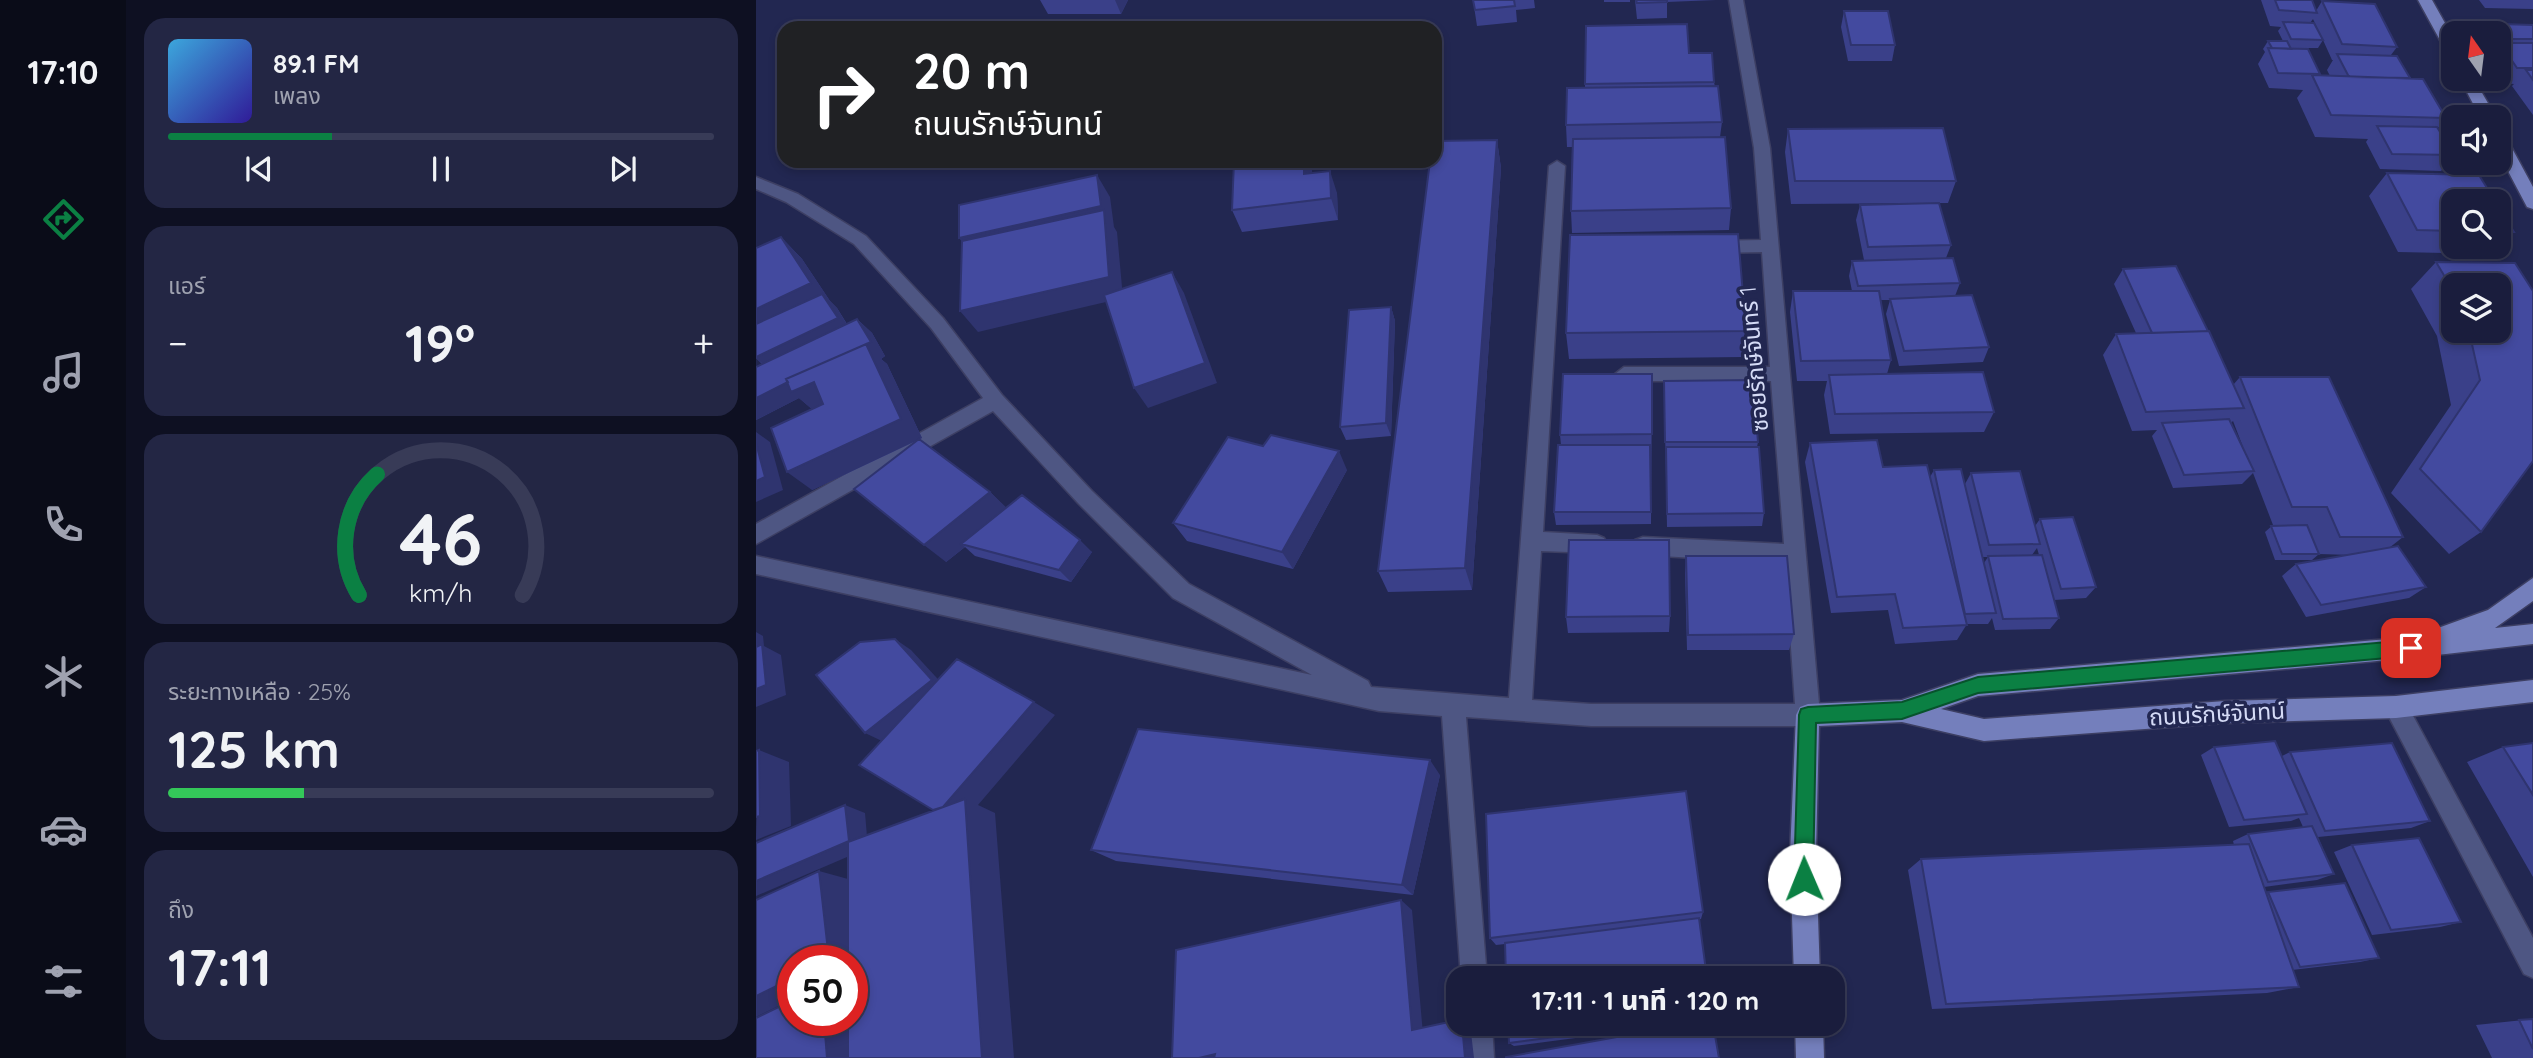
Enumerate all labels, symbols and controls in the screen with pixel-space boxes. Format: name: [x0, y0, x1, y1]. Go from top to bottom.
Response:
north arrow: [2441, 21, 2511, 91]
map controls: [2441, 21, 2511, 343]
text: 20 m: [913, 40, 1030, 101]
text: 89.1 FM: [273, 47, 359, 80]
icon: right: [798, 49, 889, 140]
text: 17:10: [28, 52, 98, 92]
text: เพลง: [273, 81, 321, 110]
text: ถนนรักษ์จันทน์: [913, 103, 1103, 143]
button: sound: [2441, 105, 2511, 175]
icon: previous: [240, 150, 278, 188]
icon: pause: [422, 150, 460, 188]
icon: next: [604, 150, 642, 188]
button: search: [2441, 189, 2511, 259]
icon: directions: [39, 195, 88, 244]
text: แอร์: [168, 271, 205, 300]
button: layers: [2441, 273, 2511, 343]
street label: ซอยรักษ์จันทร์ 1: [1733, 285, 1774, 433]
text: 19°: [405, 310, 475, 375]
text: −: [168, 319, 188, 367]
text: +: [693, 319, 714, 367]
icon: music: [39, 348, 88, 397]
text: 46: [399, 492, 483, 583]
icon: phone: [39, 500, 88, 549]
text: km/h: [409, 577, 473, 608]
pin: [2381, 618, 2441, 678]
icon: arrive: [2392, 629, 2430, 667]
icon: climate: [39, 652, 88, 701]
text: ระยะทางเหลือ · 25%: [168, 677, 351, 706]
street label: ถนนรักษ์จันทน์: [2148, 695, 2286, 732]
text: 125 km: [168, 716, 340, 781]
icon: car: [39, 805, 88, 854]
position arrow: [1767, 842, 1841, 916]
text: ถึง: [168, 895, 194, 924]
text: 17:11: [168, 934, 271, 999]
speed limit sign: 50: [777, 945, 868, 1036]
icon: filters: [39, 957, 88, 1006]
text: 17:11 · 1 นาที · 120 m: [1532, 984, 1759, 1017]

